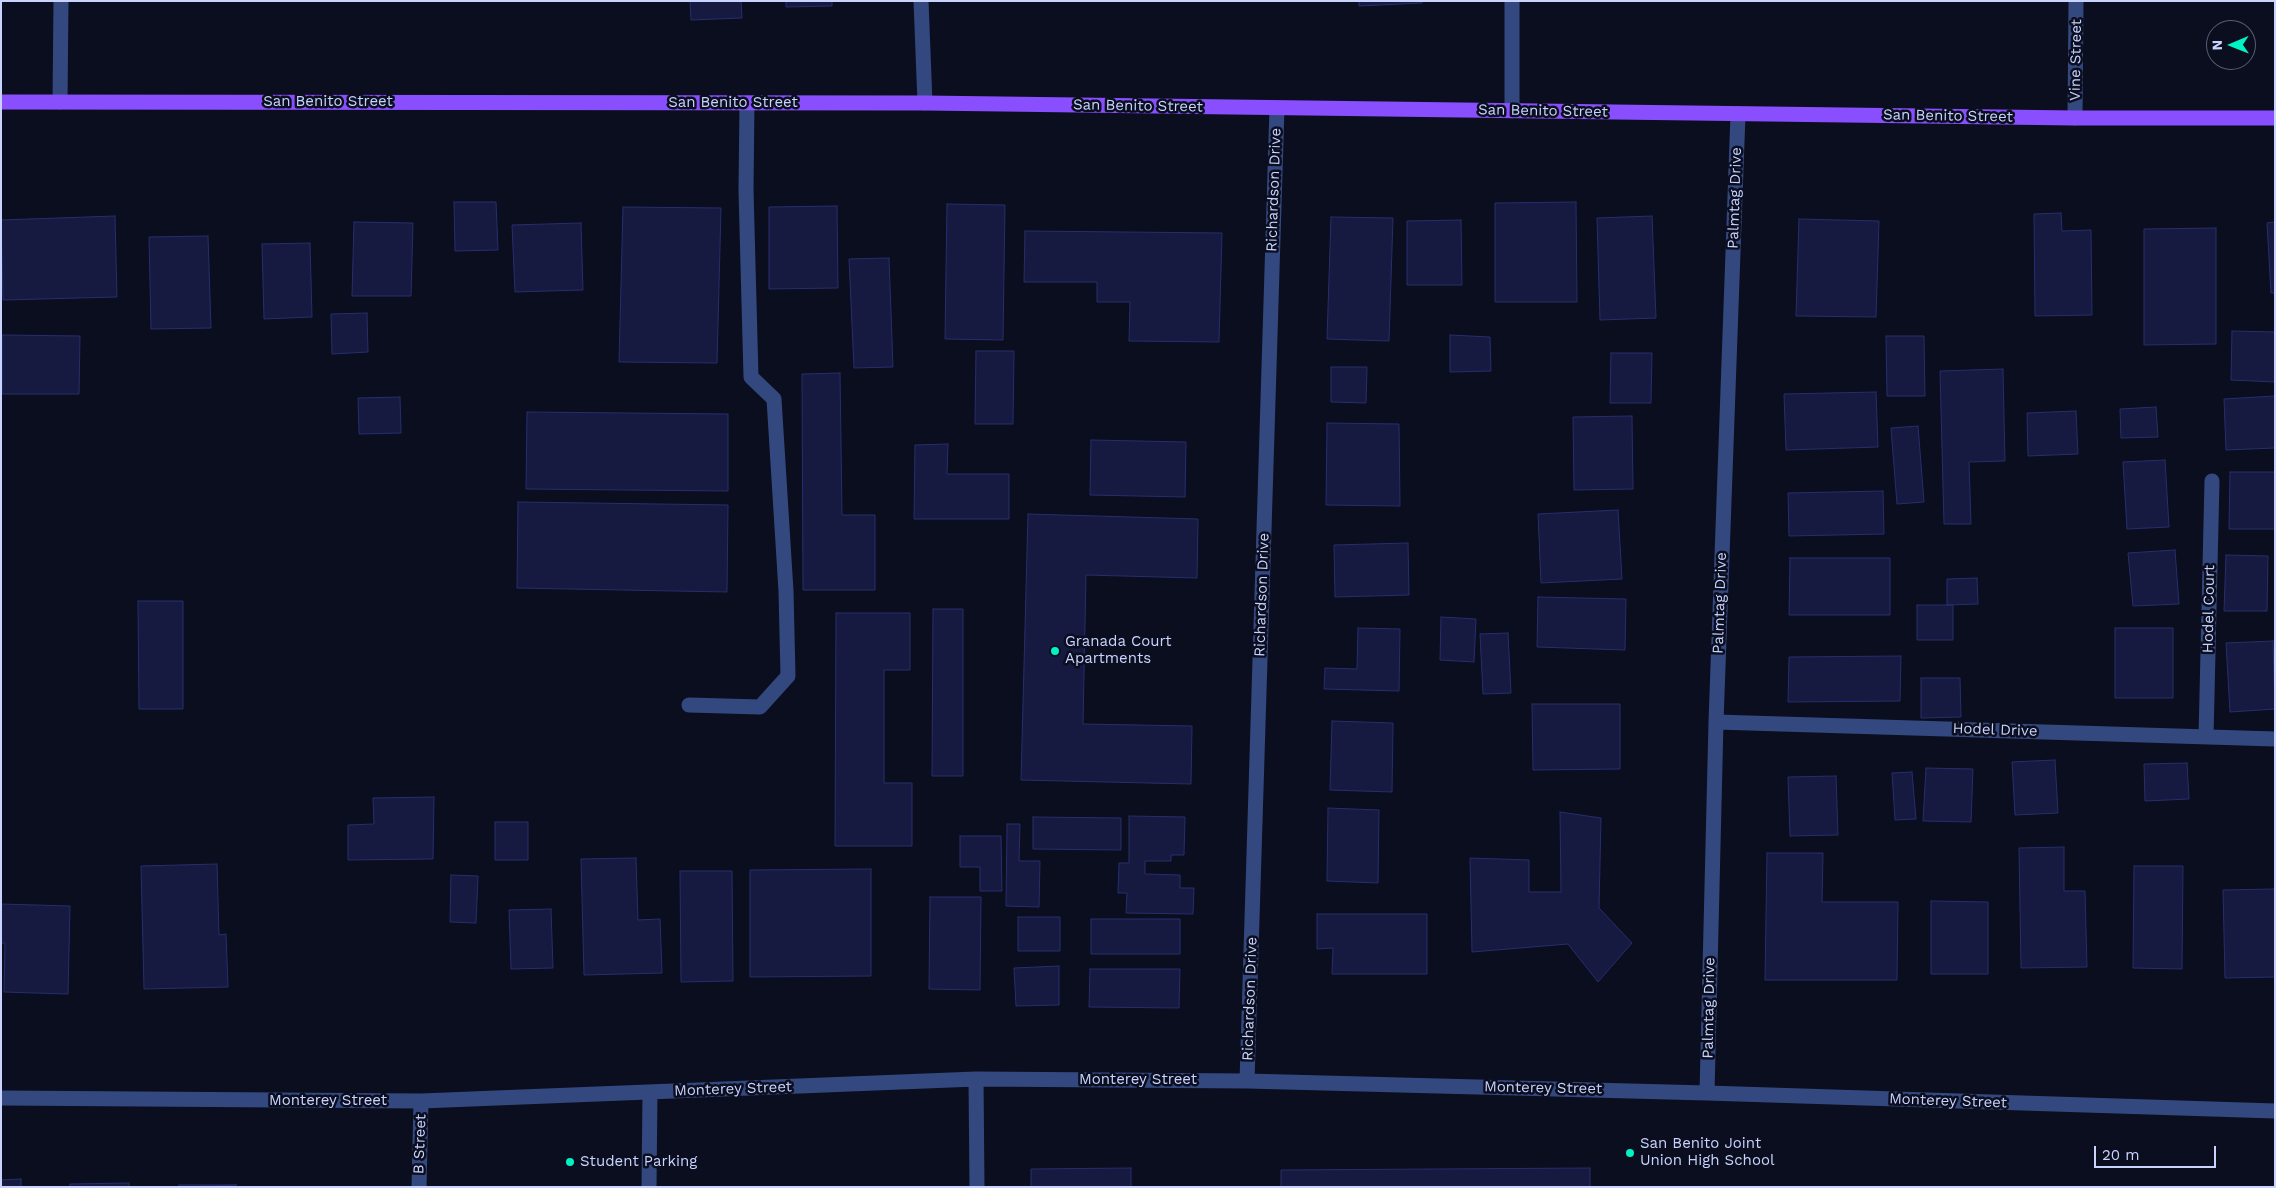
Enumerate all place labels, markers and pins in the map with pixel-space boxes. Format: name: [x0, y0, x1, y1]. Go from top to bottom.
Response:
place label: Granada Court Apartments: [1065, 633, 1172, 668]
marker: Granada Court Apartments: [1049, 645, 1061, 657]
place label: San Benito Joint Union High School: [1640, 1135, 1774, 1170]
marker: San Benito Joint Union High School: [1624, 1147, 1636, 1159]
place label: Student Parking: [580, 1153, 697, 1171]
marker: Student Parking: [564, 1156, 576, 1168]

